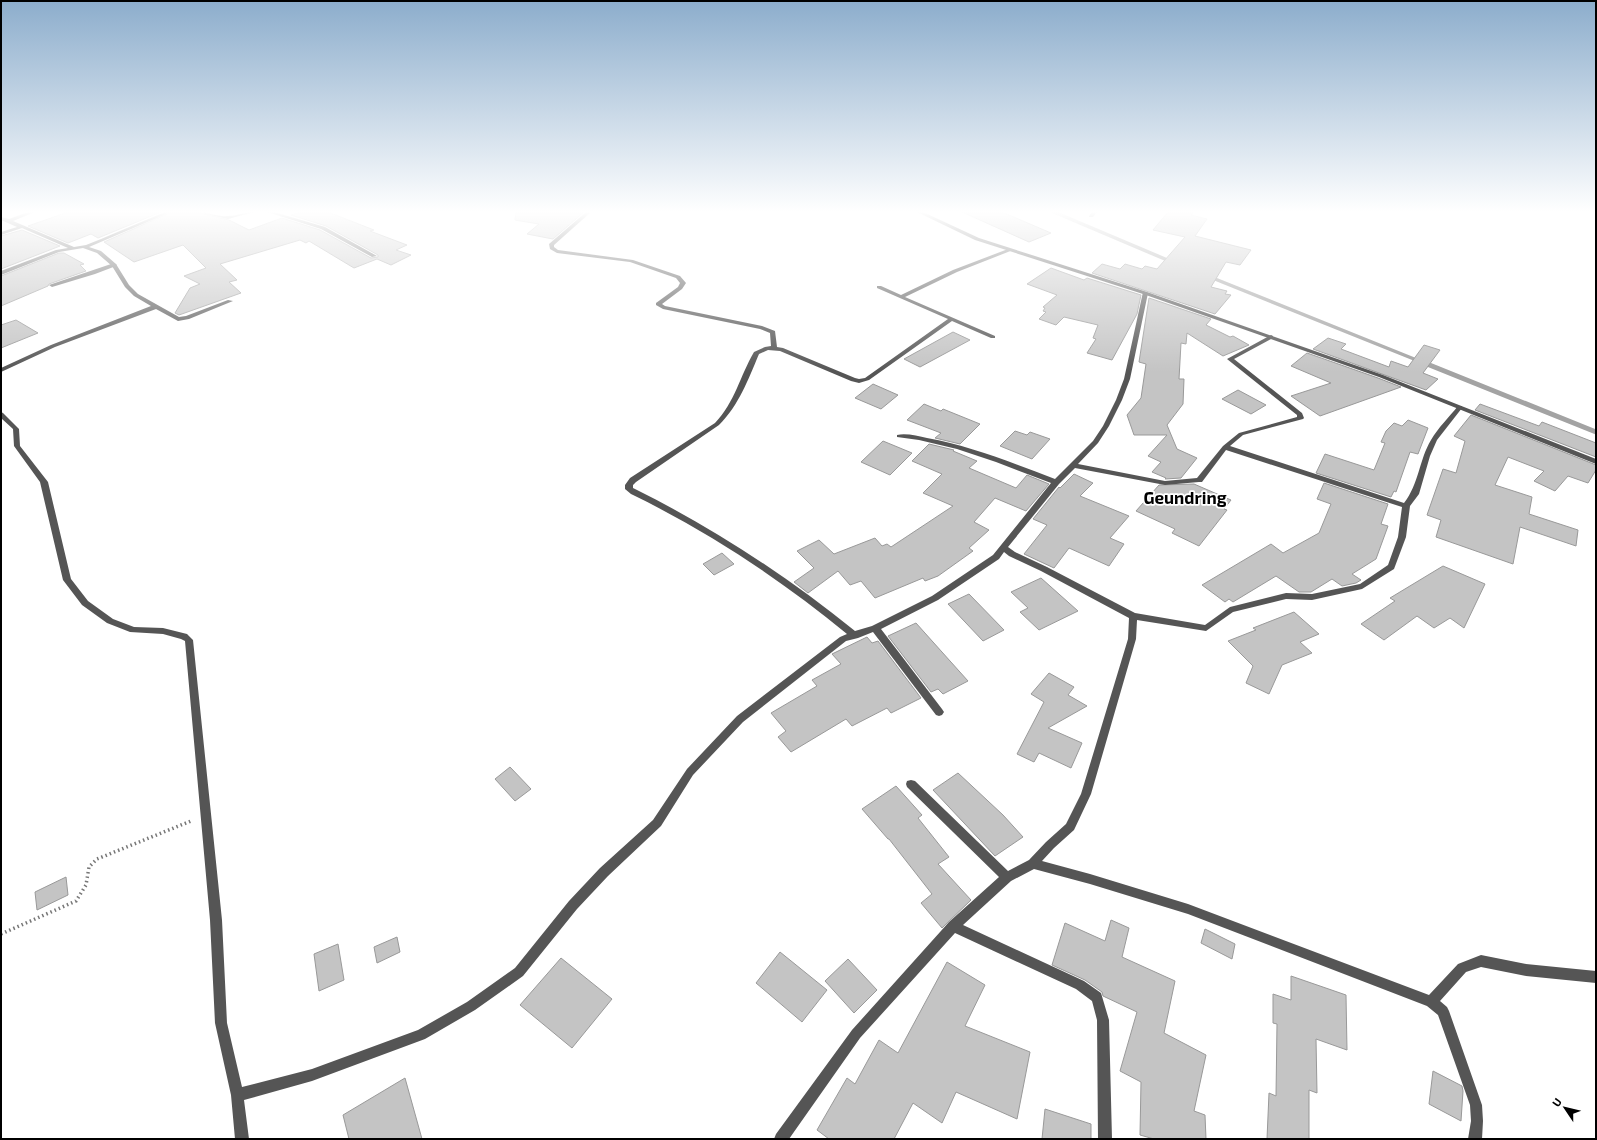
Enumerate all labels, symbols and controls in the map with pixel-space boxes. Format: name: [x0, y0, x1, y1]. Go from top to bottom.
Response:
district label: Geundring: [1143, 487, 1227, 507]
north arrow: [1545, 1088, 1585, 1128]
text: U: [1549, 1095, 1564, 1109]

